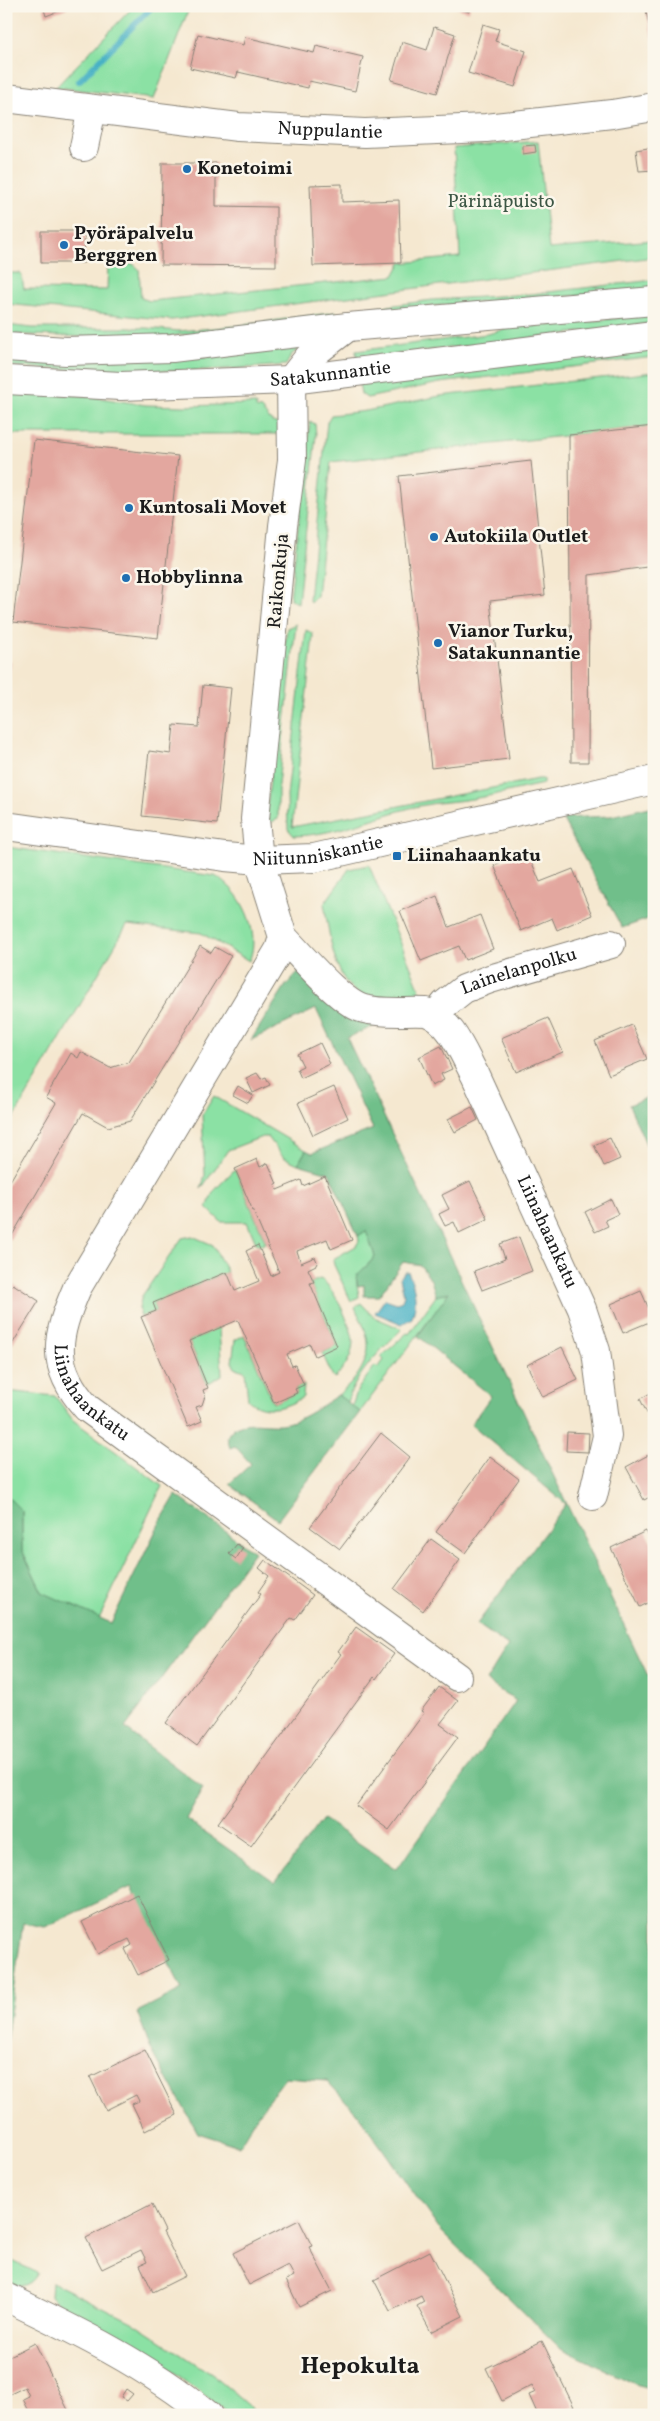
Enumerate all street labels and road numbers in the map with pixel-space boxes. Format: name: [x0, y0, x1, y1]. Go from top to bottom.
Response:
street label: Nuppulantie: [277, 116, 383, 146]
street label: Satakunnantie: [269, 355, 392, 394]
street label: Raikonkuja: [262, 532, 296, 630]
street label: Niitunniskantie: [252, 830, 386, 873]
street label: Lainelanpolku: [457, 942, 580, 1002]
street label: Liinahaankatu: [510, 1171, 584, 1293]
street label: Liinahaankatu: [47, 1344, 135, 1448]

